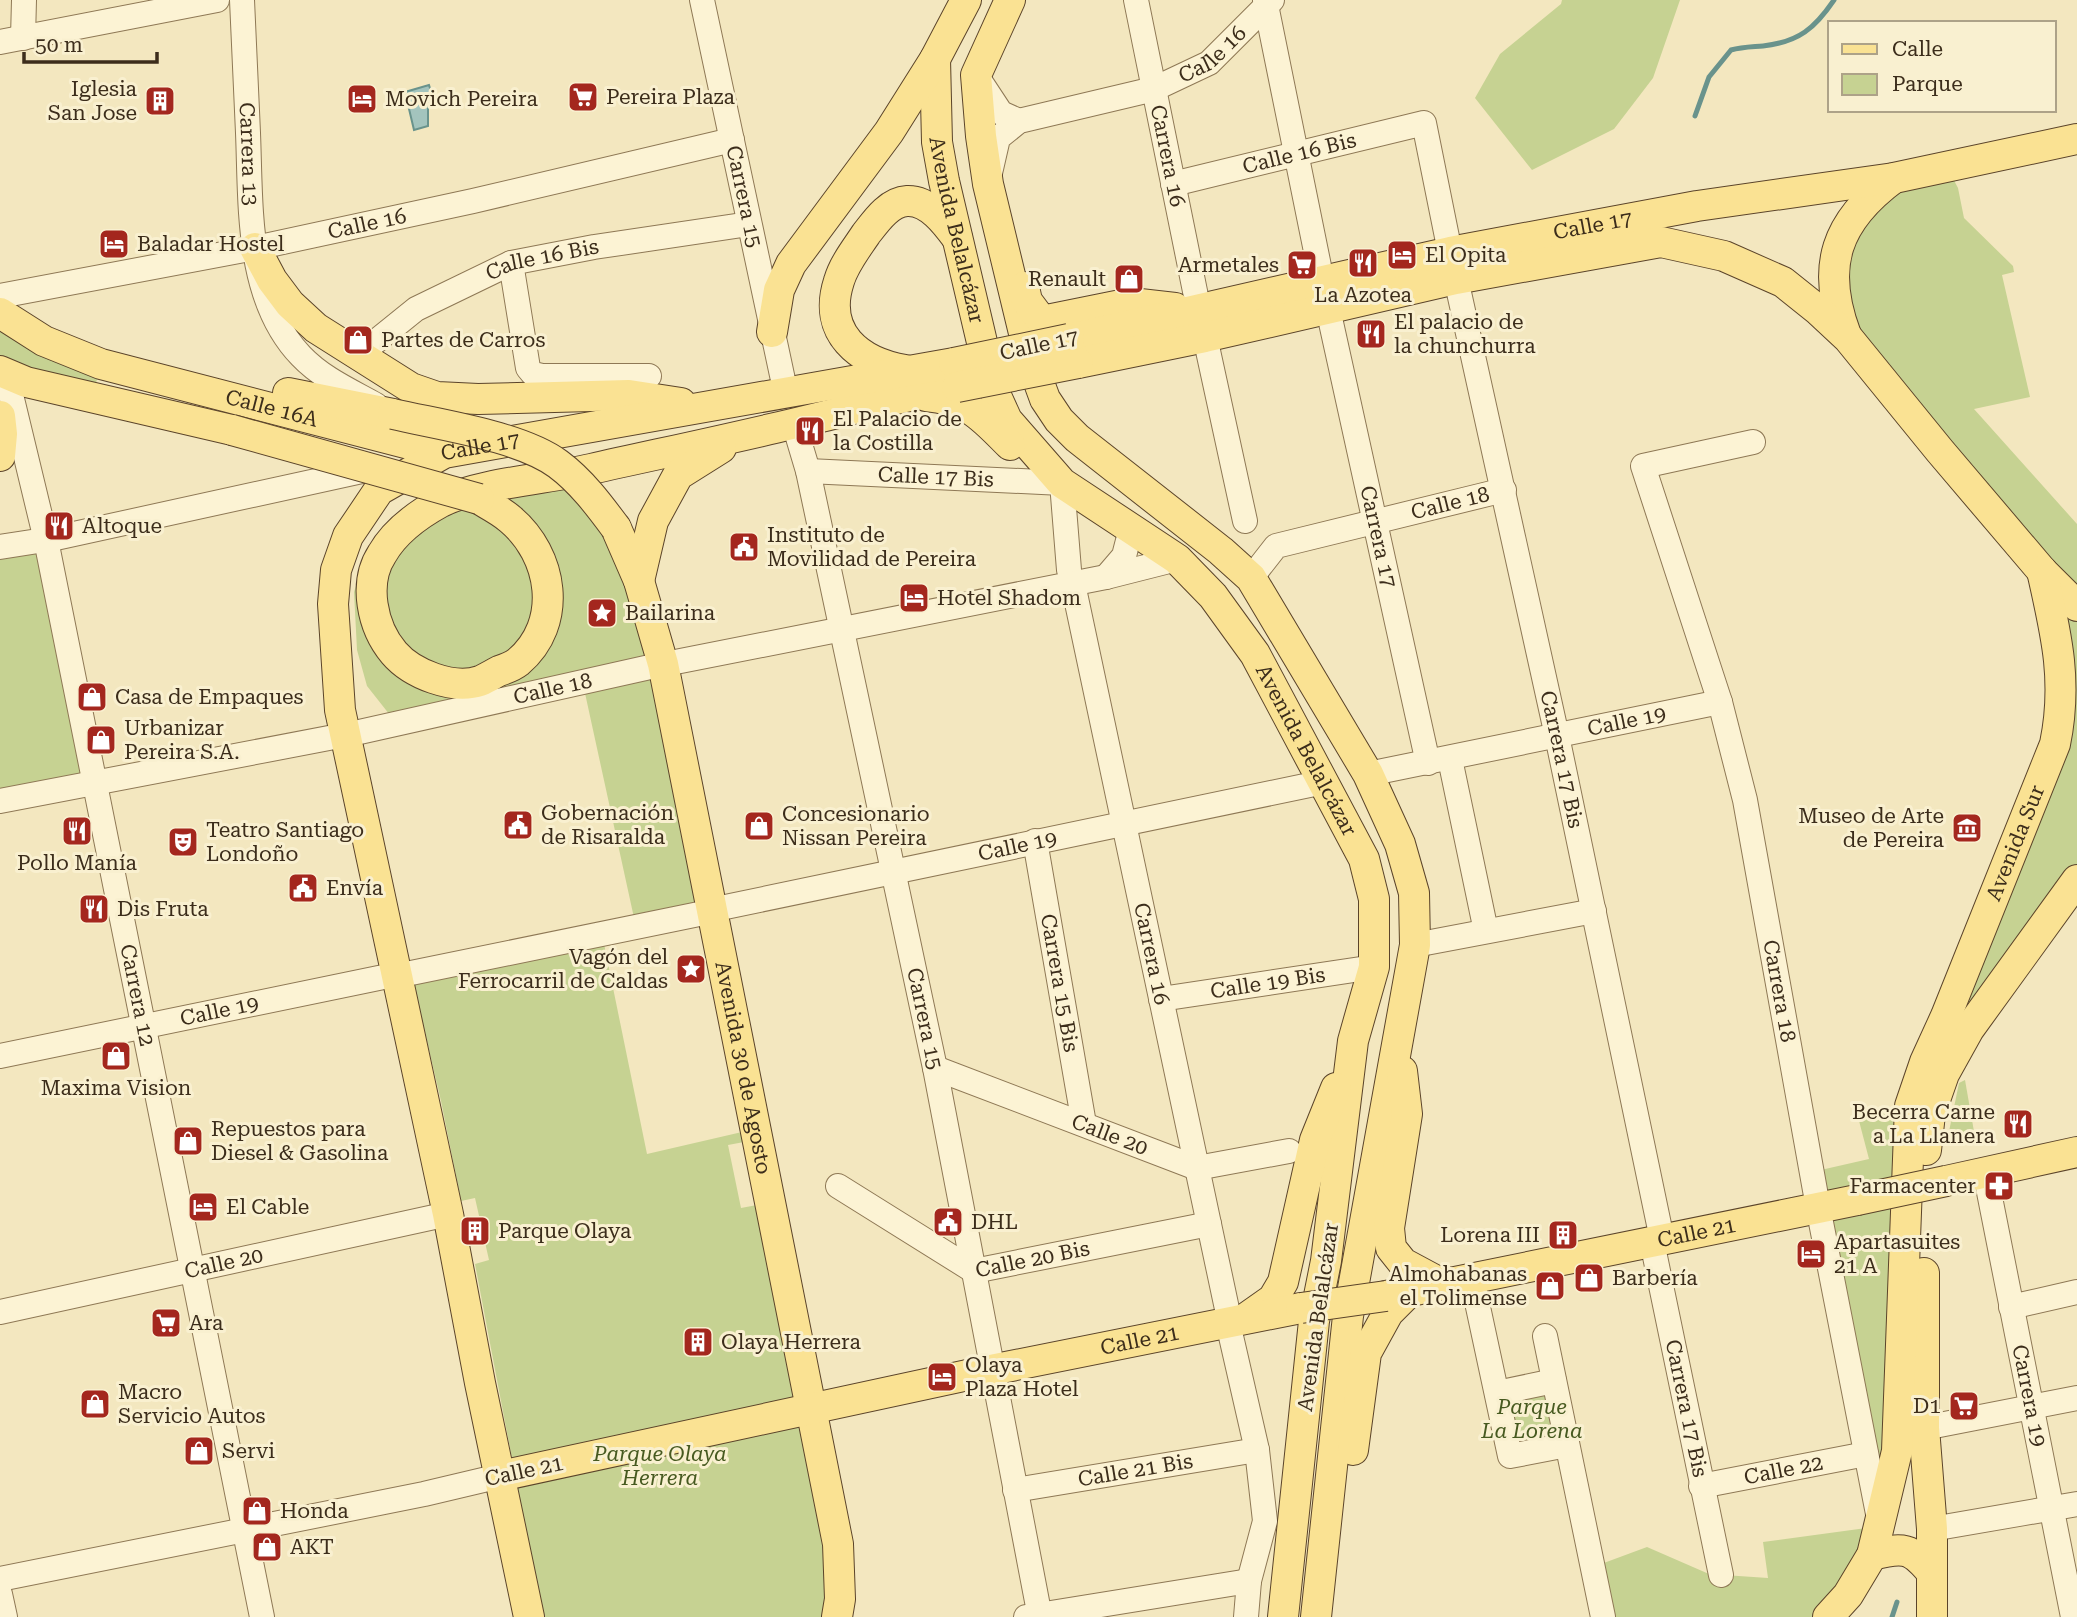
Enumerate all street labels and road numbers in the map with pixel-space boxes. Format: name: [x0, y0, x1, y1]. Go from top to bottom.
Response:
street label: Calle 16: [1175, 21, 1251, 88]
street label: Carrera 13: [235, 102, 263, 206]
street label: Carrera 16: [1146, 103, 1190, 209]
street label: Calle 16 Bis: [1240, 128, 1359, 179]
street label: Avenida Belalcázar: [924, 135, 989, 326]
street label: Carrera 15: [721, 143, 766, 250]
street label: Calle 16: [325, 204, 409, 244]
street label: Calle 17: [1551, 206, 1634, 245]
street label: Calle 16 Bis: [482, 234, 601, 285]
street label: Calle 17: [997, 325, 1081, 365]
street label: Calle 16A: [223, 385, 321, 432]
street label: Calle 17: [439, 428, 522, 465]
street label: Calle 17 Bis: [877, 462, 994, 492]
street label: Calle 18: [1409, 482, 1492, 524]
street label: Carrera 17: [1355, 483, 1401, 590]
street label: Avenida Belalcázar: [1251, 660, 1362, 840]
street label: Calle 18: [511, 668, 594, 709]
street label: Carrera 17 Bis: [1535, 689, 1588, 830]
street label: Calle 19: [1585, 701, 1668, 741]
street label: Avenida Sur: [1981, 781, 2049, 904]
street label: Calle 19: [976, 826, 1059, 866]
street label: Carrera 16: [1129, 901, 1174, 1007]
street label: Carrera 15 Bis: [1036, 912, 1083, 1054]
street label: Carrera 18: [1758, 938, 1800, 1044]
street label: Carrera 12: [115, 942, 159, 1048]
street label: Avenida 30 de Agosto: [710, 959, 776, 1177]
street label: Calle 19 Bis: [1209, 962, 1327, 1003]
street label: Carrera 15: [902, 965, 947, 1072]
street label: Calle 19: [178, 991, 261, 1031]
street label: Calle 20: [1068, 1109, 1151, 1160]
street label: Calle 21: [1655, 1213, 1738, 1252]
street label: Avenida Belalcázar: [1293, 1221, 1343, 1413]
street label: Calle 20 Bis: [973, 1236, 1092, 1282]
street label: Calle 20: [182, 1243, 265, 1283]
street label: Calle 21: [1098, 1321, 1181, 1360]
street label: Carrera 17 Bis: [1661, 1338, 1712, 1479]
street label: Carrera 19: [2007, 1342, 2051, 1449]
street label: Calle 21 Bis: [1076, 1449, 1195, 1491]
street label: Calle 21: [482, 1451, 566, 1491]
street label: Calle 22: [1742, 1451, 1825, 1489]

